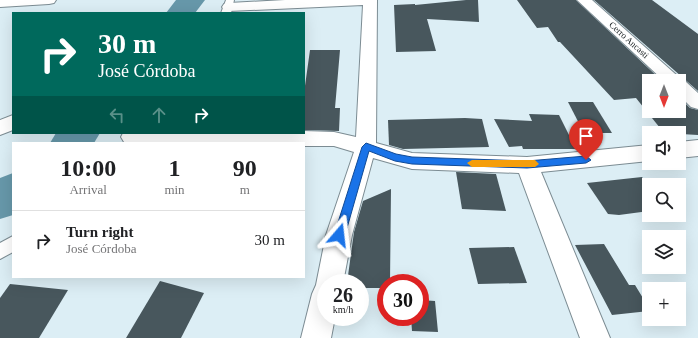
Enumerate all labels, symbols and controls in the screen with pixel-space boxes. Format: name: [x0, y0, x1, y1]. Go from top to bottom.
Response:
street label: Cerro Ancasti: [607, 20, 651, 61]
icon: right: [32, 28, 84, 80]
text: 30 m: [98, 28, 156, 59]
text: José Córdoba: [98, 61, 196, 81]
north arrow: [642, 74, 686, 118]
map controls: [642, 74, 686, 326]
icon: left: [106, 104, 128, 126]
icon: ahead: [148, 104, 170, 126]
icon: right: [190, 104, 212, 126]
pin: [569, 119, 603, 160]
icon: arrive: [575, 125, 597, 147]
button: sound: [642, 126, 686, 170]
text: 10:00: [60, 155, 116, 181]
text: 1: [168, 155, 180, 181]
text: 90: [233, 155, 257, 181]
button: search: [642, 178, 686, 222]
text: Arrival: [69, 182, 107, 197]
text: min: [164, 182, 185, 197]
text: m: [240, 182, 250, 197]
position arrow: [318, 214, 360, 256]
text: Turn right: [66, 224, 133, 240]
icon: right: [32, 230, 54, 252]
button: layers: [642, 230, 686, 274]
text: 30 m: [255, 232, 285, 248]
text: José Córdoba: [66, 241, 136, 256]
speed limit sign: 30: [377, 274, 429, 326]
button: +: [642, 282, 686, 326]
text: 26: [333, 284, 353, 306]
text: km/h: [333, 304, 353, 315]

